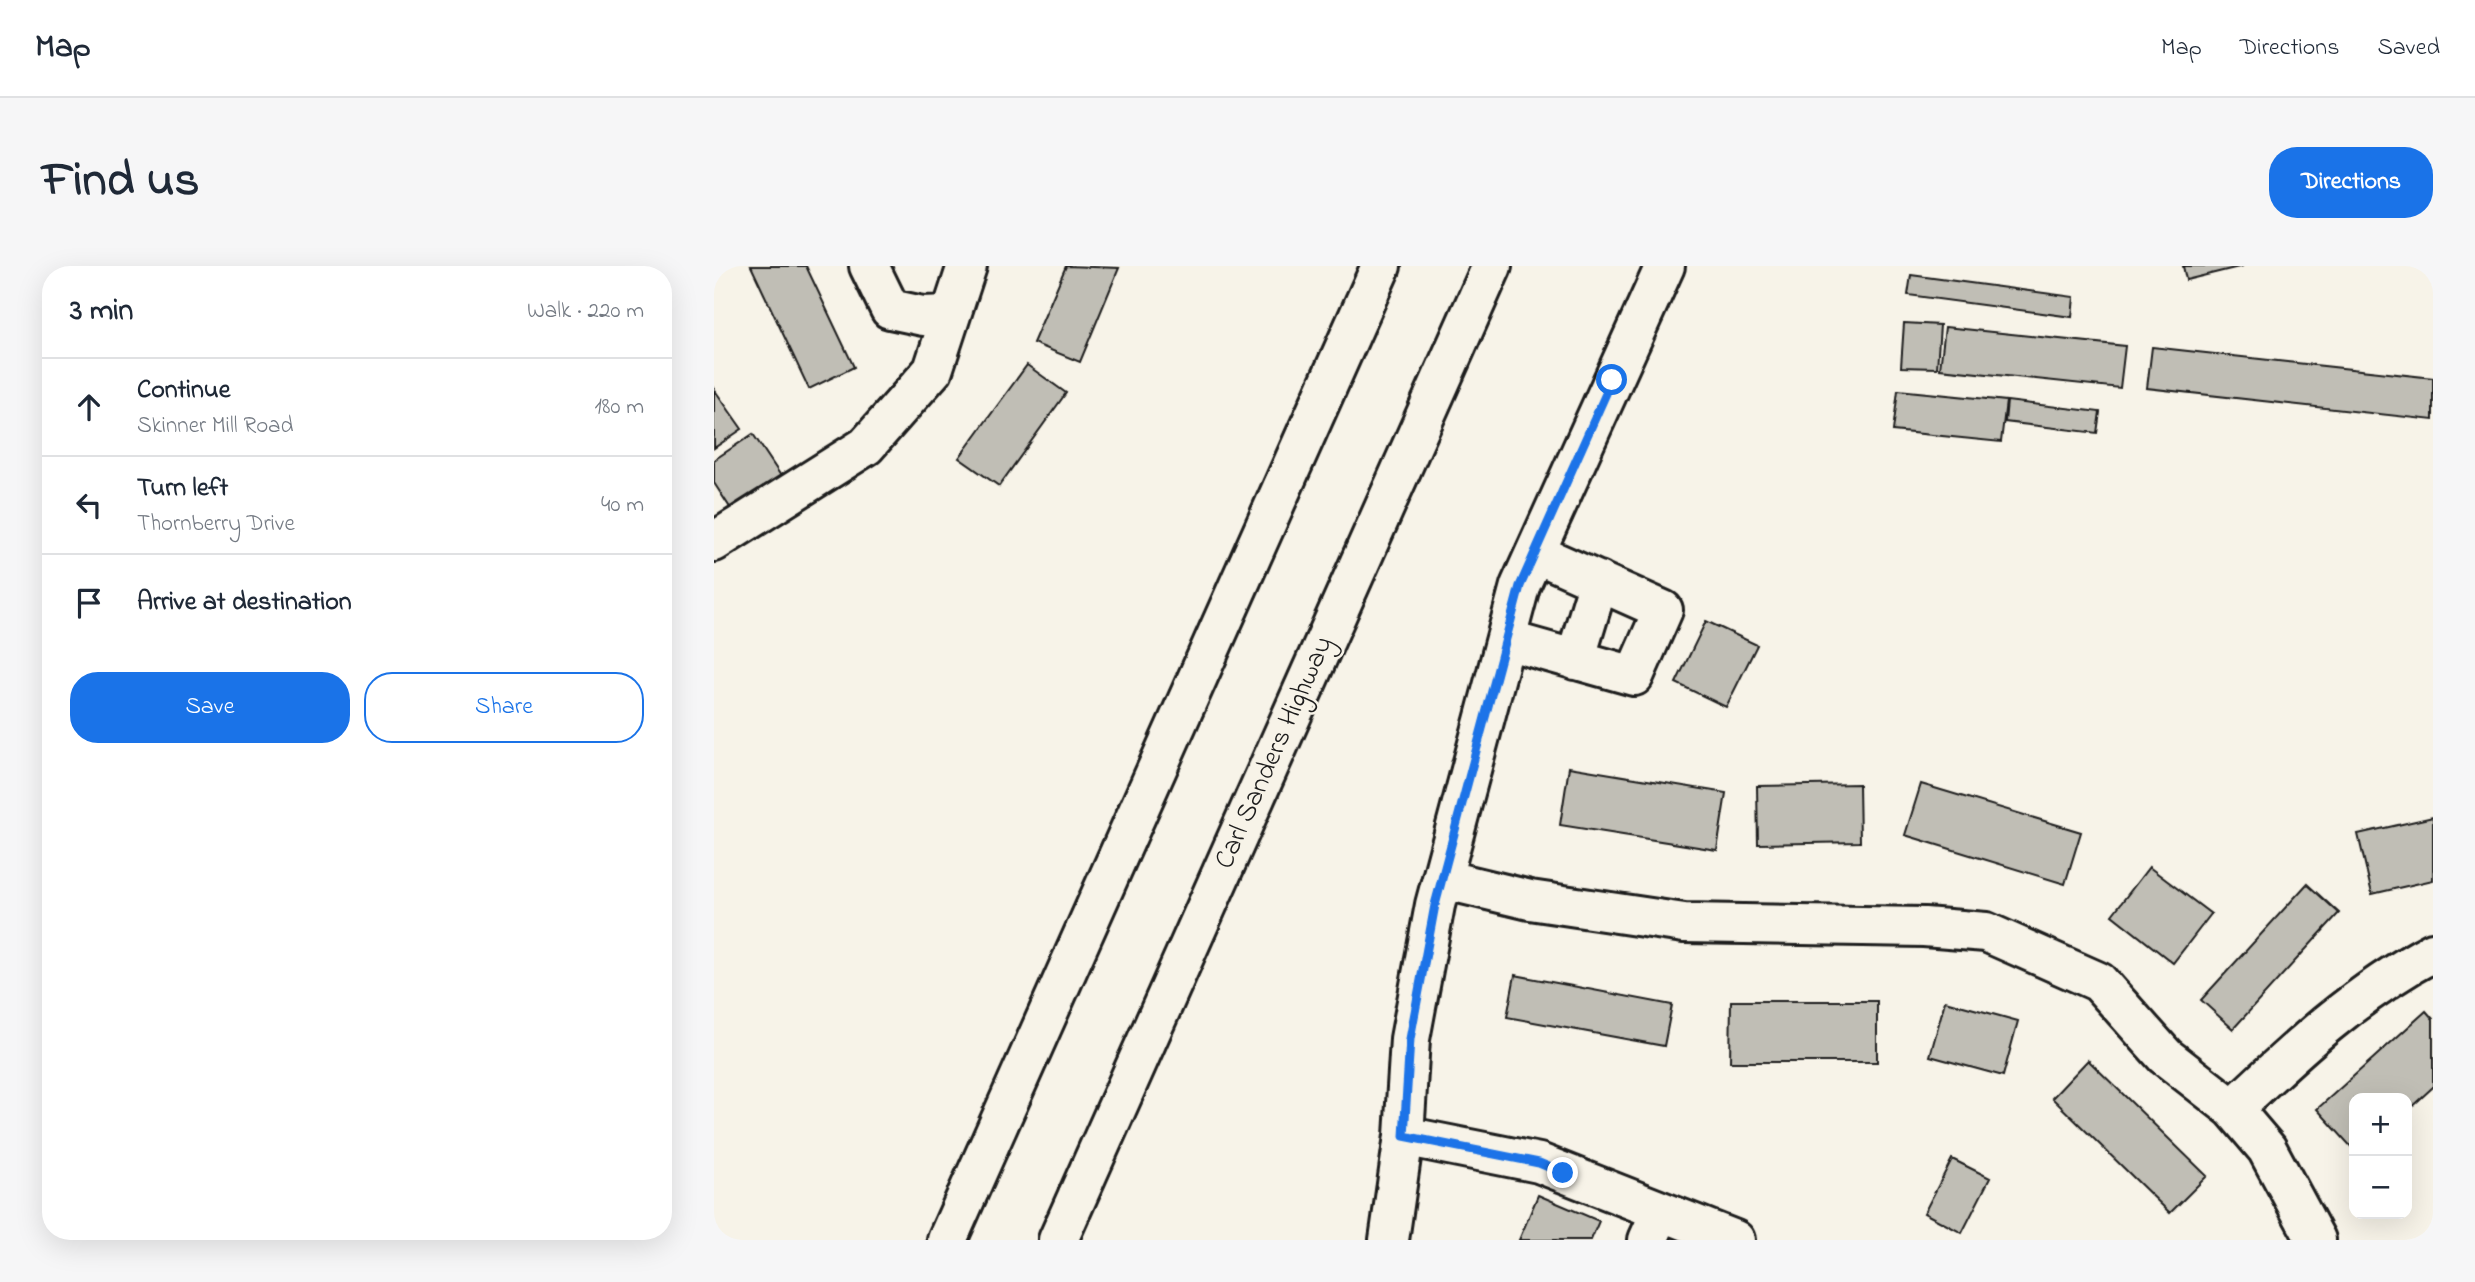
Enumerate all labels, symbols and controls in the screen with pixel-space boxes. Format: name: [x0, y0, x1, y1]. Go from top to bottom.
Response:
text: Map: [35, 24, 91, 72]
text: Map: [2161, 31, 2202, 66]
text: Directions: [2240, 31, 2339, 66]
text: Saved: [2377, 31, 2440, 66]
text: Find us: [42, 146, 199, 218]
button: Directions: [2269, 147, 2433, 218]
text: 3 min: [70, 290, 133, 334]
text: Walk · 220 m: [527, 295, 644, 328]
route start: [1596, 364, 1627, 395]
text: Continue: [137, 372, 230, 410]
icon: ahead: [70, 388, 108, 426]
text: 180 m: [595, 391, 644, 424]
text: Skinner Mill Road: [137, 410, 293, 443]
text: Turn left: [137, 470, 228, 508]
icon: left: [70, 486, 108, 524]
text: 40 m: [601, 489, 644, 522]
text: Thornberry Drive: [137, 508, 295, 541]
icon: arrive: [70, 584, 108, 622]
text: Arrive at destination: [137, 584, 352, 622]
street label: Carl Sanders Highway: [1205, 630, 1345, 876]
button: Save: [70, 672, 350, 743]
button: Share: [364, 672, 644, 743]
map controls: [2349, 1093, 2412, 1219]
button: +: [2349, 1093, 2412, 1156]
button: −: [2349, 1156, 2412, 1219]
route end: [1547, 1157, 1578, 1188]

